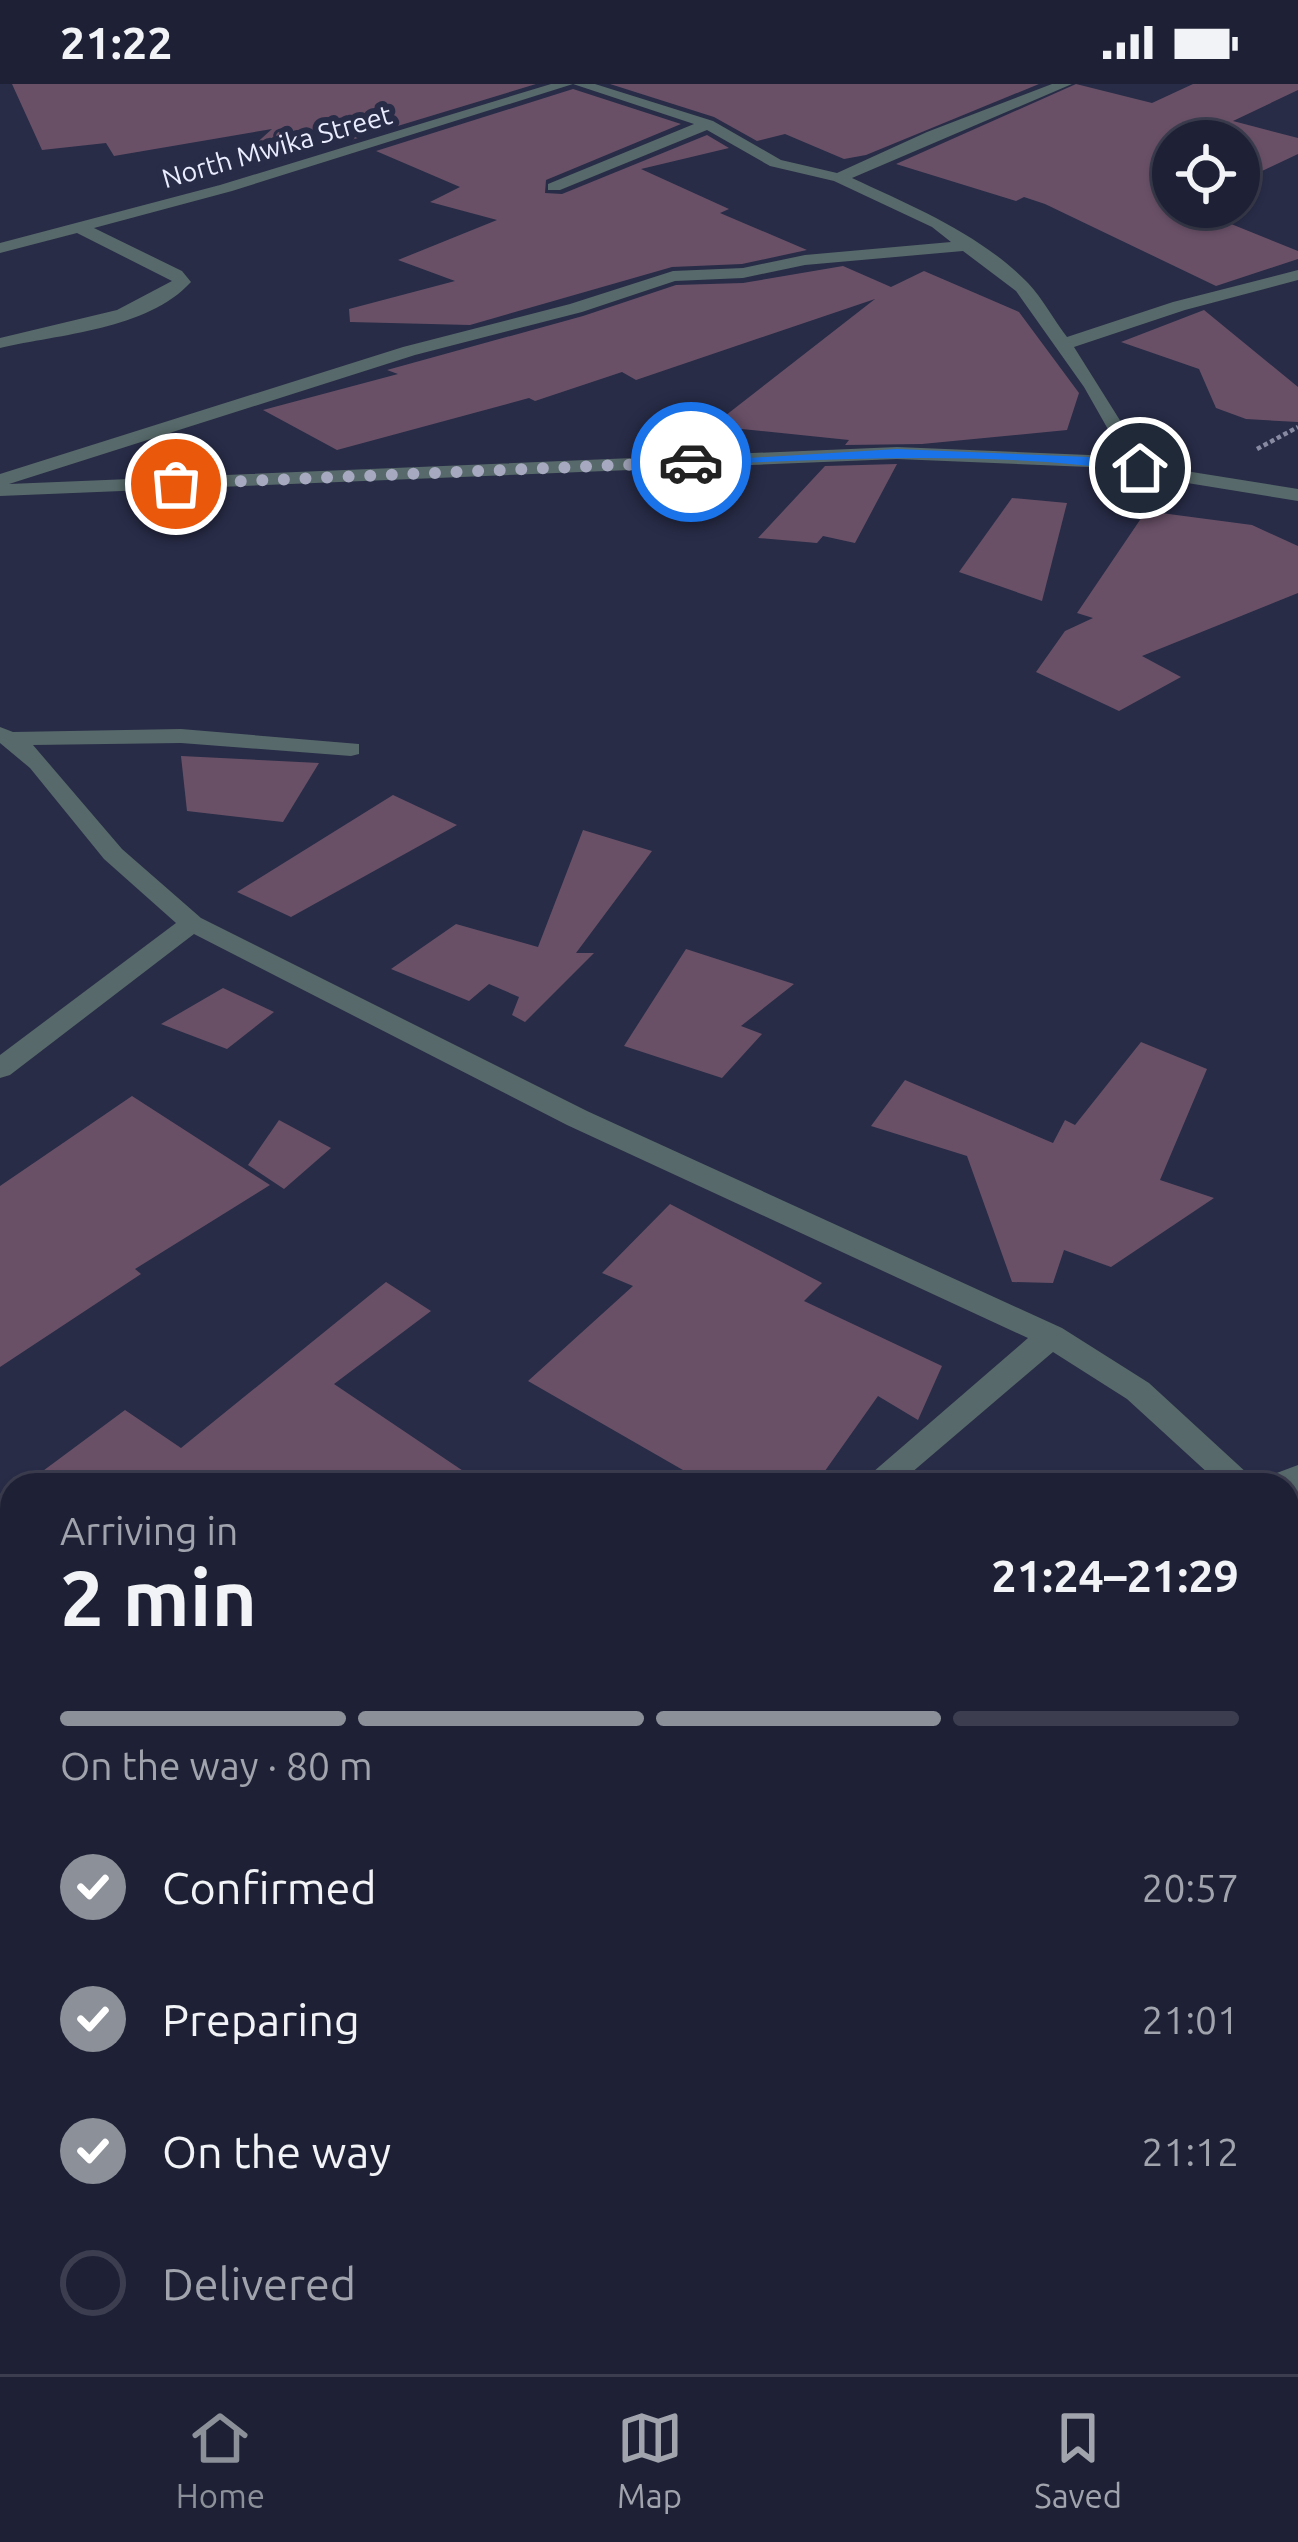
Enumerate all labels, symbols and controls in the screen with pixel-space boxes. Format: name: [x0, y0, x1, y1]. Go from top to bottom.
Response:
text: 21:22: [60, 17, 173, 68]
street label: North Mwika Street: [158, 99, 395, 193]
map controls: [1152, 120, 1260, 228]
button: locate: [1152, 120, 1260, 228]
courier: [631, 402, 751, 522]
pin: [1089, 417, 1191, 519]
icon: car: [658, 429, 724, 495]
pin: [125, 433, 227, 535]
icon: home: [1107, 435, 1173, 501]
icon: bag: [143, 451, 209, 517]
text: Arriving in: [60, 1509, 238, 1552]
text: 21:24–21:29: [991, 1550, 1239, 1601]
text: 2 min: [60, 1553, 257, 1641]
text: On the way · 80 m: [60, 1744, 373, 1787]
icon: check: [60, 1854, 126, 1920]
text: Confirmed: [162, 1862, 377, 1913]
text: 20:57: [1141, 1866, 1239, 1909]
icon: check: [60, 1986, 126, 2052]
text: Preparing: [162, 1994, 360, 2045]
text: 21:01: [1141, 1998, 1239, 2041]
icon: check: [60, 2118, 126, 2184]
text: On the way: [162, 2126, 391, 2177]
text: 21:12: [1141, 2130, 1239, 2173]
text: Delivered: [162, 2258, 356, 2309]
tab: Home: [176, 2405, 265, 2514]
tab: Map: [617, 2405, 683, 2514]
tab: Saved: [1034, 2405, 1122, 2514]

